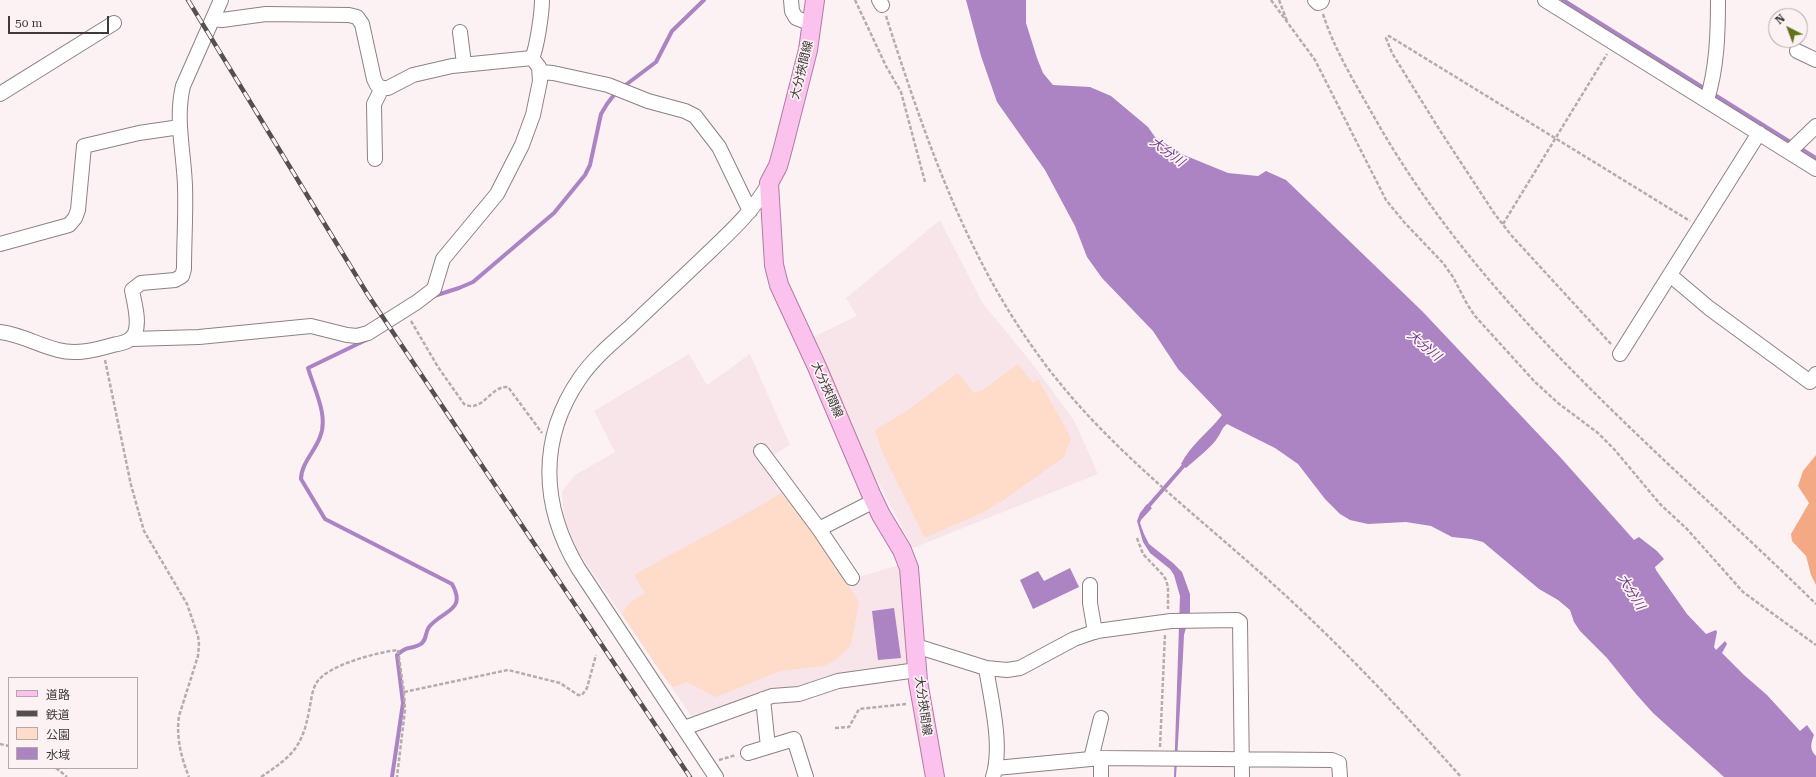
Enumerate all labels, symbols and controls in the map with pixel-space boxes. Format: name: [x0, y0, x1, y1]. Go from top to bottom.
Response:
scale bar: [10, 8, 111, 34]
north arrow: [1768, 8, 1808, 48]
text: N: [1773, 12, 1788, 27]
text: 50 m: [15, 16, 42, 30]
street label: 大分挾間線: [788, 39, 816, 101]
water label: 大分川: [1147, 134, 1187, 170]
water label: 大分川: [1404, 327, 1444, 365]
street label: 大分挾間線: [808, 360, 846, 420]
water label: 大分川: [1614, 571, 1648, 613]
street label: 大分挾間線: [912, 675, 934, 737]
legend: [8, 677, 138, 769]
text: 道路: [46, 688, 70, 702]
text: 鉄道: [46, 708, 70, 722]
text: 公園: [46, 728, 70, 742]
text: 水域: [46, 748, 70, 762]

